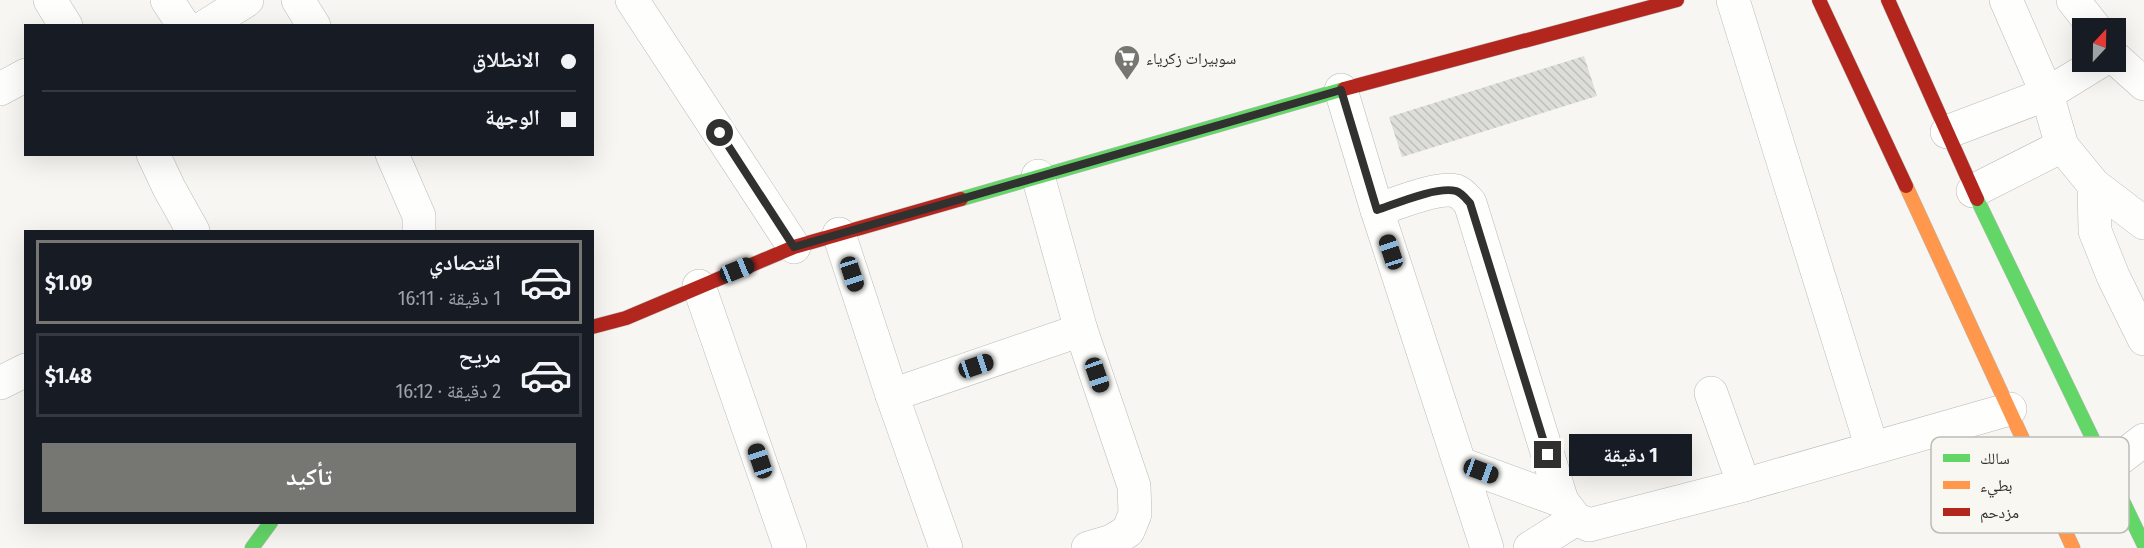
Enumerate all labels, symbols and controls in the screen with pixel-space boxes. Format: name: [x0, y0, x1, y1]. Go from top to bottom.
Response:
north arrow: [2072, 18, 2126, 72]
map controls: [2072, 18, 2126, 72]
supermarket icon: سوبيرات زكرياء: [1112, 43, 1142, 81]
text: الانطلاق: [472, 46, 540, 73]
place label: سوبيرات زكرياء: [1146, 49, 1236, 68]
text: الوجهة: [485, 104, 540, 131]
route start: [706, 119, 733, 146]
car: [1377, 232, 1405, 272]
text: اقتصادي: [429, 249, 501, 276]
car: [838, 254, 866, 294]
icon: car: [519, 255, 573, 309]
car: [717, 255, 757, 285]
text: $1.09: [45, 269, 92, 296]
text: 1 دقيقة · 16:11: [398, 286, 501, 310]
text: مريح: [458, 342, 501, 369]
icon: car: [519, 348, 573, 402]
car: [956, 352, 996, 380]
car: [1083, 355, 1111, 395]
text: $1.48: [45, 362, 92, 389]
text: 2 دقيقة · 16:12: [395, 379, 501, 403]
callout: 1 دقيقة: [1569, 434, 1692, 476]
legend: [1931, 437, 2129, 533]
car: [746, 441, 774, 481]
route end: [1534, 441, 1561, 468]
button: تأكيد: [42, 443, 576, 512]
text: 1 دقيقة: [1603, 443, 1658, 467]
text: سالك: [1980, 449, 2010, 468]
car: [1461, 456, 1501, 486]
text: بطيء: [1980, 476, 2012, 498]
text: مزدحم: [1980, 503, 2019, 523]

